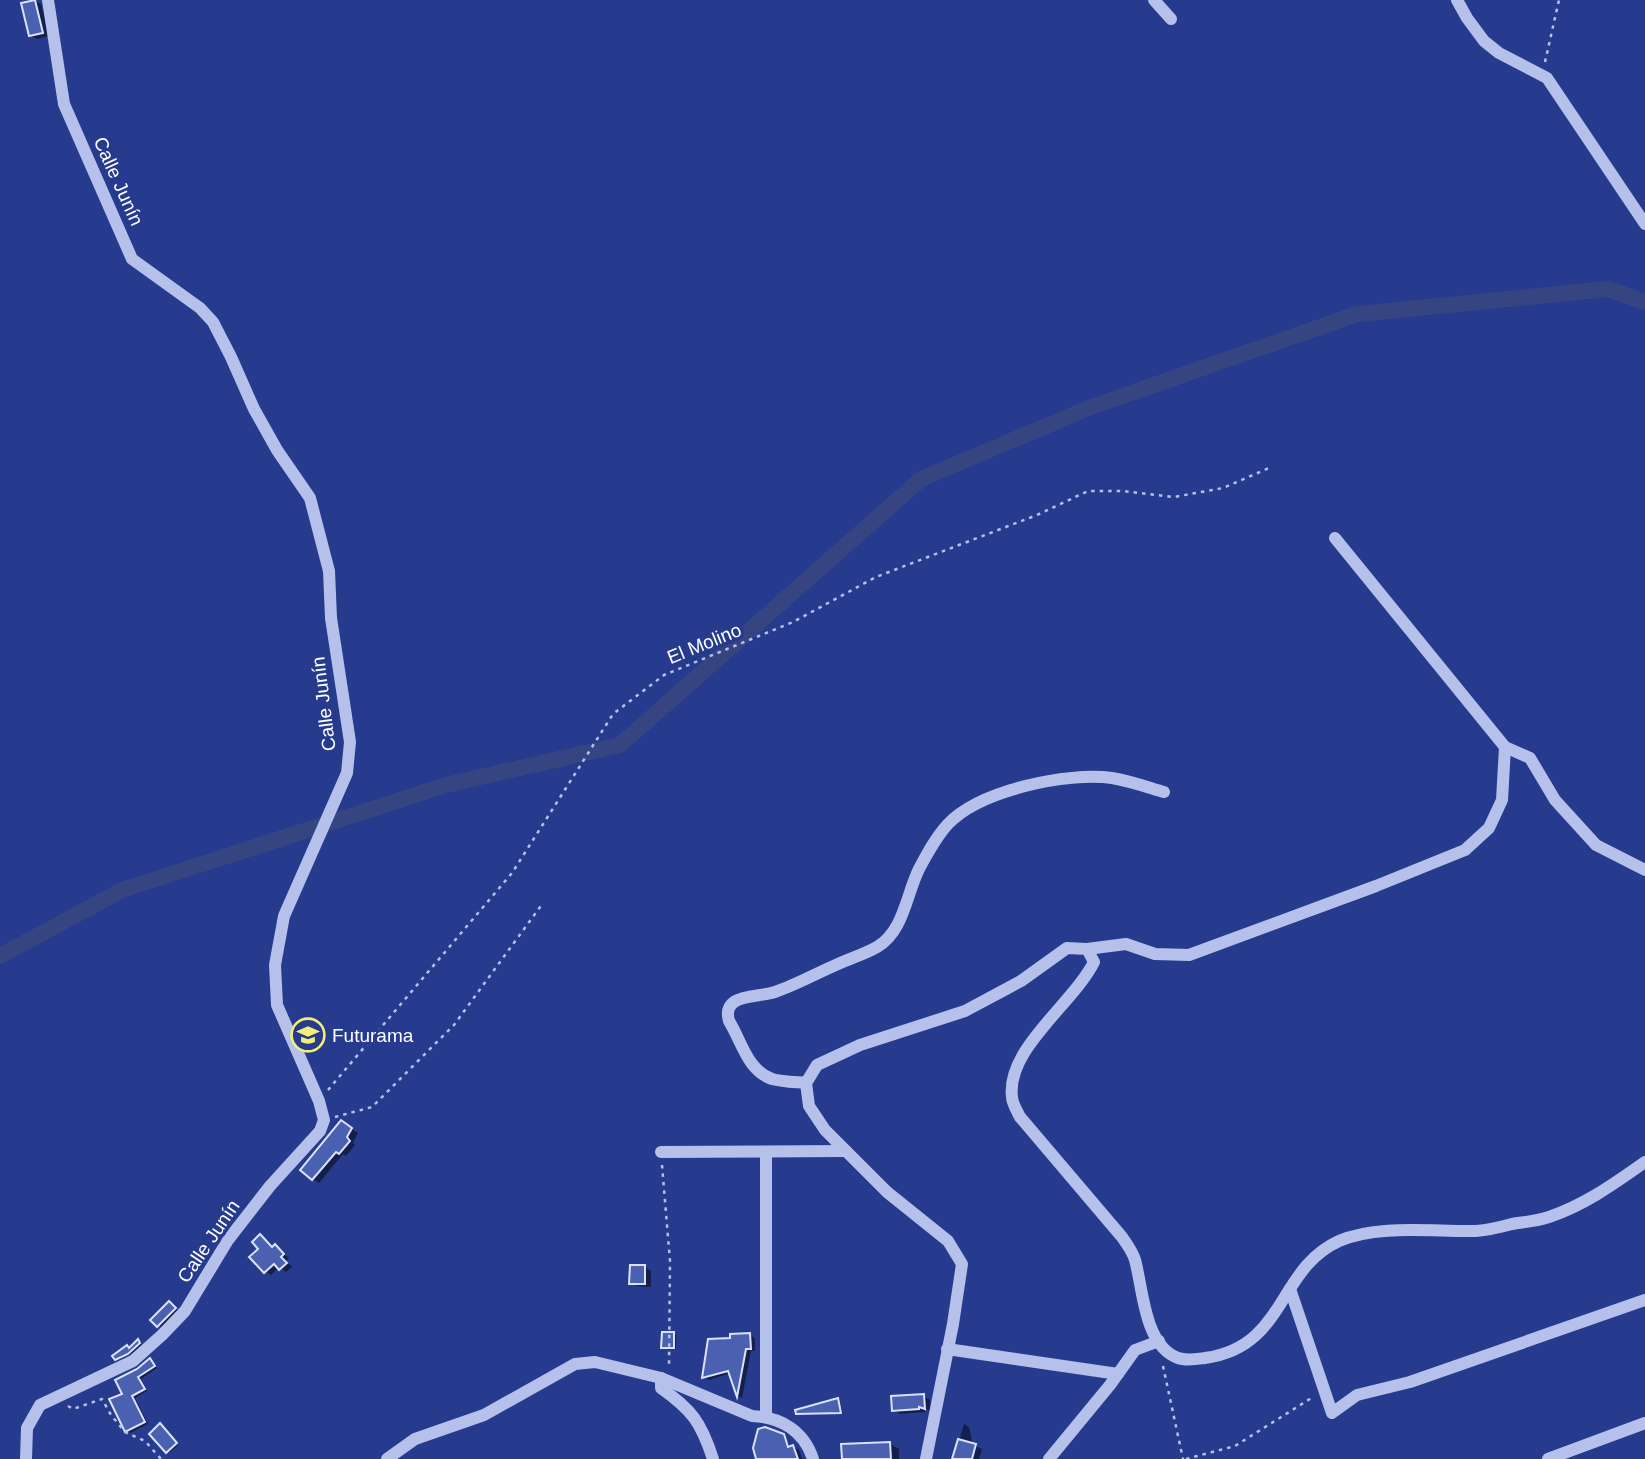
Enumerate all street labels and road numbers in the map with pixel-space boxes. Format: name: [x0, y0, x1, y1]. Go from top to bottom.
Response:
street label: Calle Junín: [90, 134, 147, 229]
street label: El Molino: [664, 619, 744, 668]
street label: Calle Junín: [307, 655, 340, 752]
street label: Calle Junín: [173, 1196, 244, 1287]

